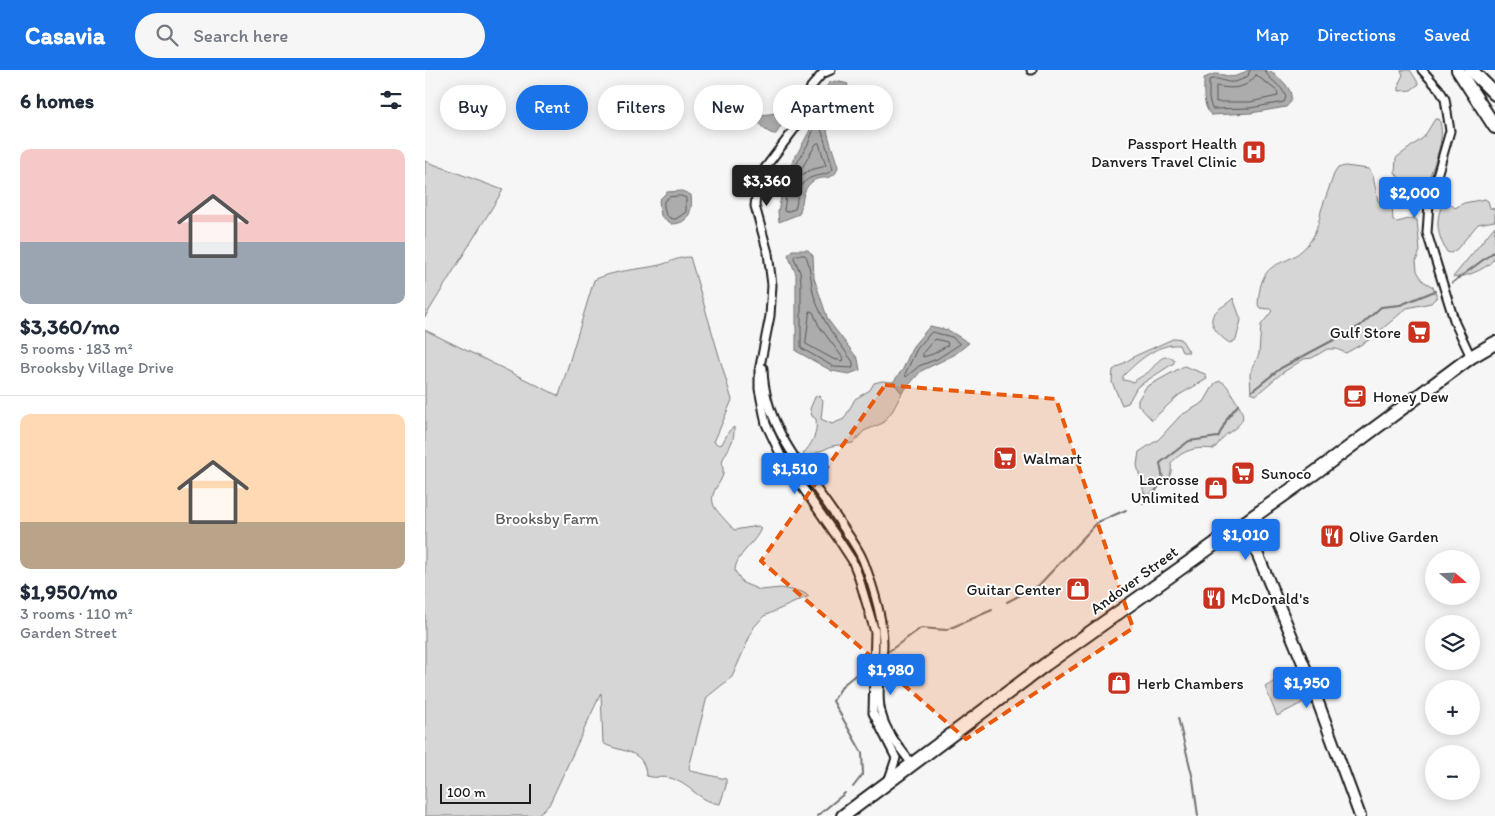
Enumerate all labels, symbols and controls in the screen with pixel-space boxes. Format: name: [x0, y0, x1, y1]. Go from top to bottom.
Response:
search box: [135, 13, 485, 58]
text: Casavia: [25, 21, 105, 50]
icon: search: [153, 21, 181, 49]
text: Search here: [193, 24, 288, 47]
text: Map: [1256, 24, 1289, 46]
text: Directions: [1317, 24, 1396, 46]
text: Saved: [1424, 24, 1470, 46]
chip: Buy: [440, 85, 506, 130]
chip: Rent: [516, 85, 588, 130]
chip: Filters: [598, 85, 684, 130]
chip: New: [694, 85, 763, 130]
chip: Apartment: [773, 85, 893, 130]
icon: filters: [377, 86, 405, 114]
text: 6 homes: [20, 88, 94, 113]
place label: Passport Health Danvers Travel Clinic: [1091, 134, 1237, 171]
hospital icon: Passport Health Danvers Travel Clinic: [1241, 139, 1267, 165]
pin: $3,360: [726, 164, 808, 207]
text: $3,360: [743, 171, 791, 190]
pin: $2,000: [1374, 176, 1456, 219]
icon: home: [168, 181, 258, 271]
text: $2,000: [1390, 183, 1440, 202]
text: $3,360/mo: [20, 314, 120, 339]
supermarket icon: Gulf Store: [1406, 319, 1432, 345]
place label: Gulf Store: [1330, 323, 1401, 342]
text: 5 rooms · 183 m²: [20, 339, 133, 358]
text: Brooksby Village Drive: [20, 358, 174, 377]
cafe icon: Honey Dew: [1342, 383, 1368, 409]
place label: Honey Dew: [1373, 387, 1449, 406]
supermarket icon: Walmart: [992, 445, 1018, 471]
icon: home: [168, 447, 258, 537]
place label: Walmart: [1023, 449, 1082, 468]
pin: $1,510: [754, 452, 836, 495]
text: $1,510: [772, 459, 818, 478]
supermarket icon: Sunoco: [1230, 460, 1256, 486]
place label: Sunoco: [1261, 464, 1311, 483]
place label: Lacrosse Unlimited: [1131, 470, 1199, 507]
shop icon: Lacrosse Unlimited: [1203, 475, 1229, 501]
park label: Brooksby Farm: [495, 509, 599, 528]
pin: $1,010: [1205, 518, 1287, 561]
restaurant icon: Olive Garden: [1319, 523, 1345, 549]
text: $1,010: [1223, 525, 1269, 544]
place label: Olive Garden: [1349, 527, 1439, 546]
street label: Andover Street: [1086, 542, 1182, 618]
north arrow: [1425, 550, 1480, 605]
map controls: [1425, 550, 1480, 800]
shop icon: Guitar Center: [1065, 576, 1091, 602]
text: $1,950/mo: [20, 579, 117, 604]
place label: Guitar Center: [966, 580, 1061, 599]
restaurant icon: McDonald's: [1201, 585, 1227, 611]
place label: McDonald's: [1231, 589, 1309, 608]
text: 3 rooms · 110 m²: [20, 604, 133, 623]
button: layers: [1425, 615, 1480, 670]
text: Garden Street: [20, 623, 117, 642]
pin: $1,980: [850, 654, 932, 696]
text: $1,980: [868, 660, 914, 679]
pin: $1,950: [1266, 666, 1348, 709]
shop icon: Herb Chambers: [1106, 670, 1132, 696]
text: $1,950: [1284, 673, 1330, 692]
place label: Herb Chambers: [1137, 674, 1244, 693]
button: +: [1425, 680, 1480, 735]
button: −: [1425, 745, 1480, 800]
scale bar: [440, 781, 531, 804]
text: 100 m: [447, 784, 486, 801]

